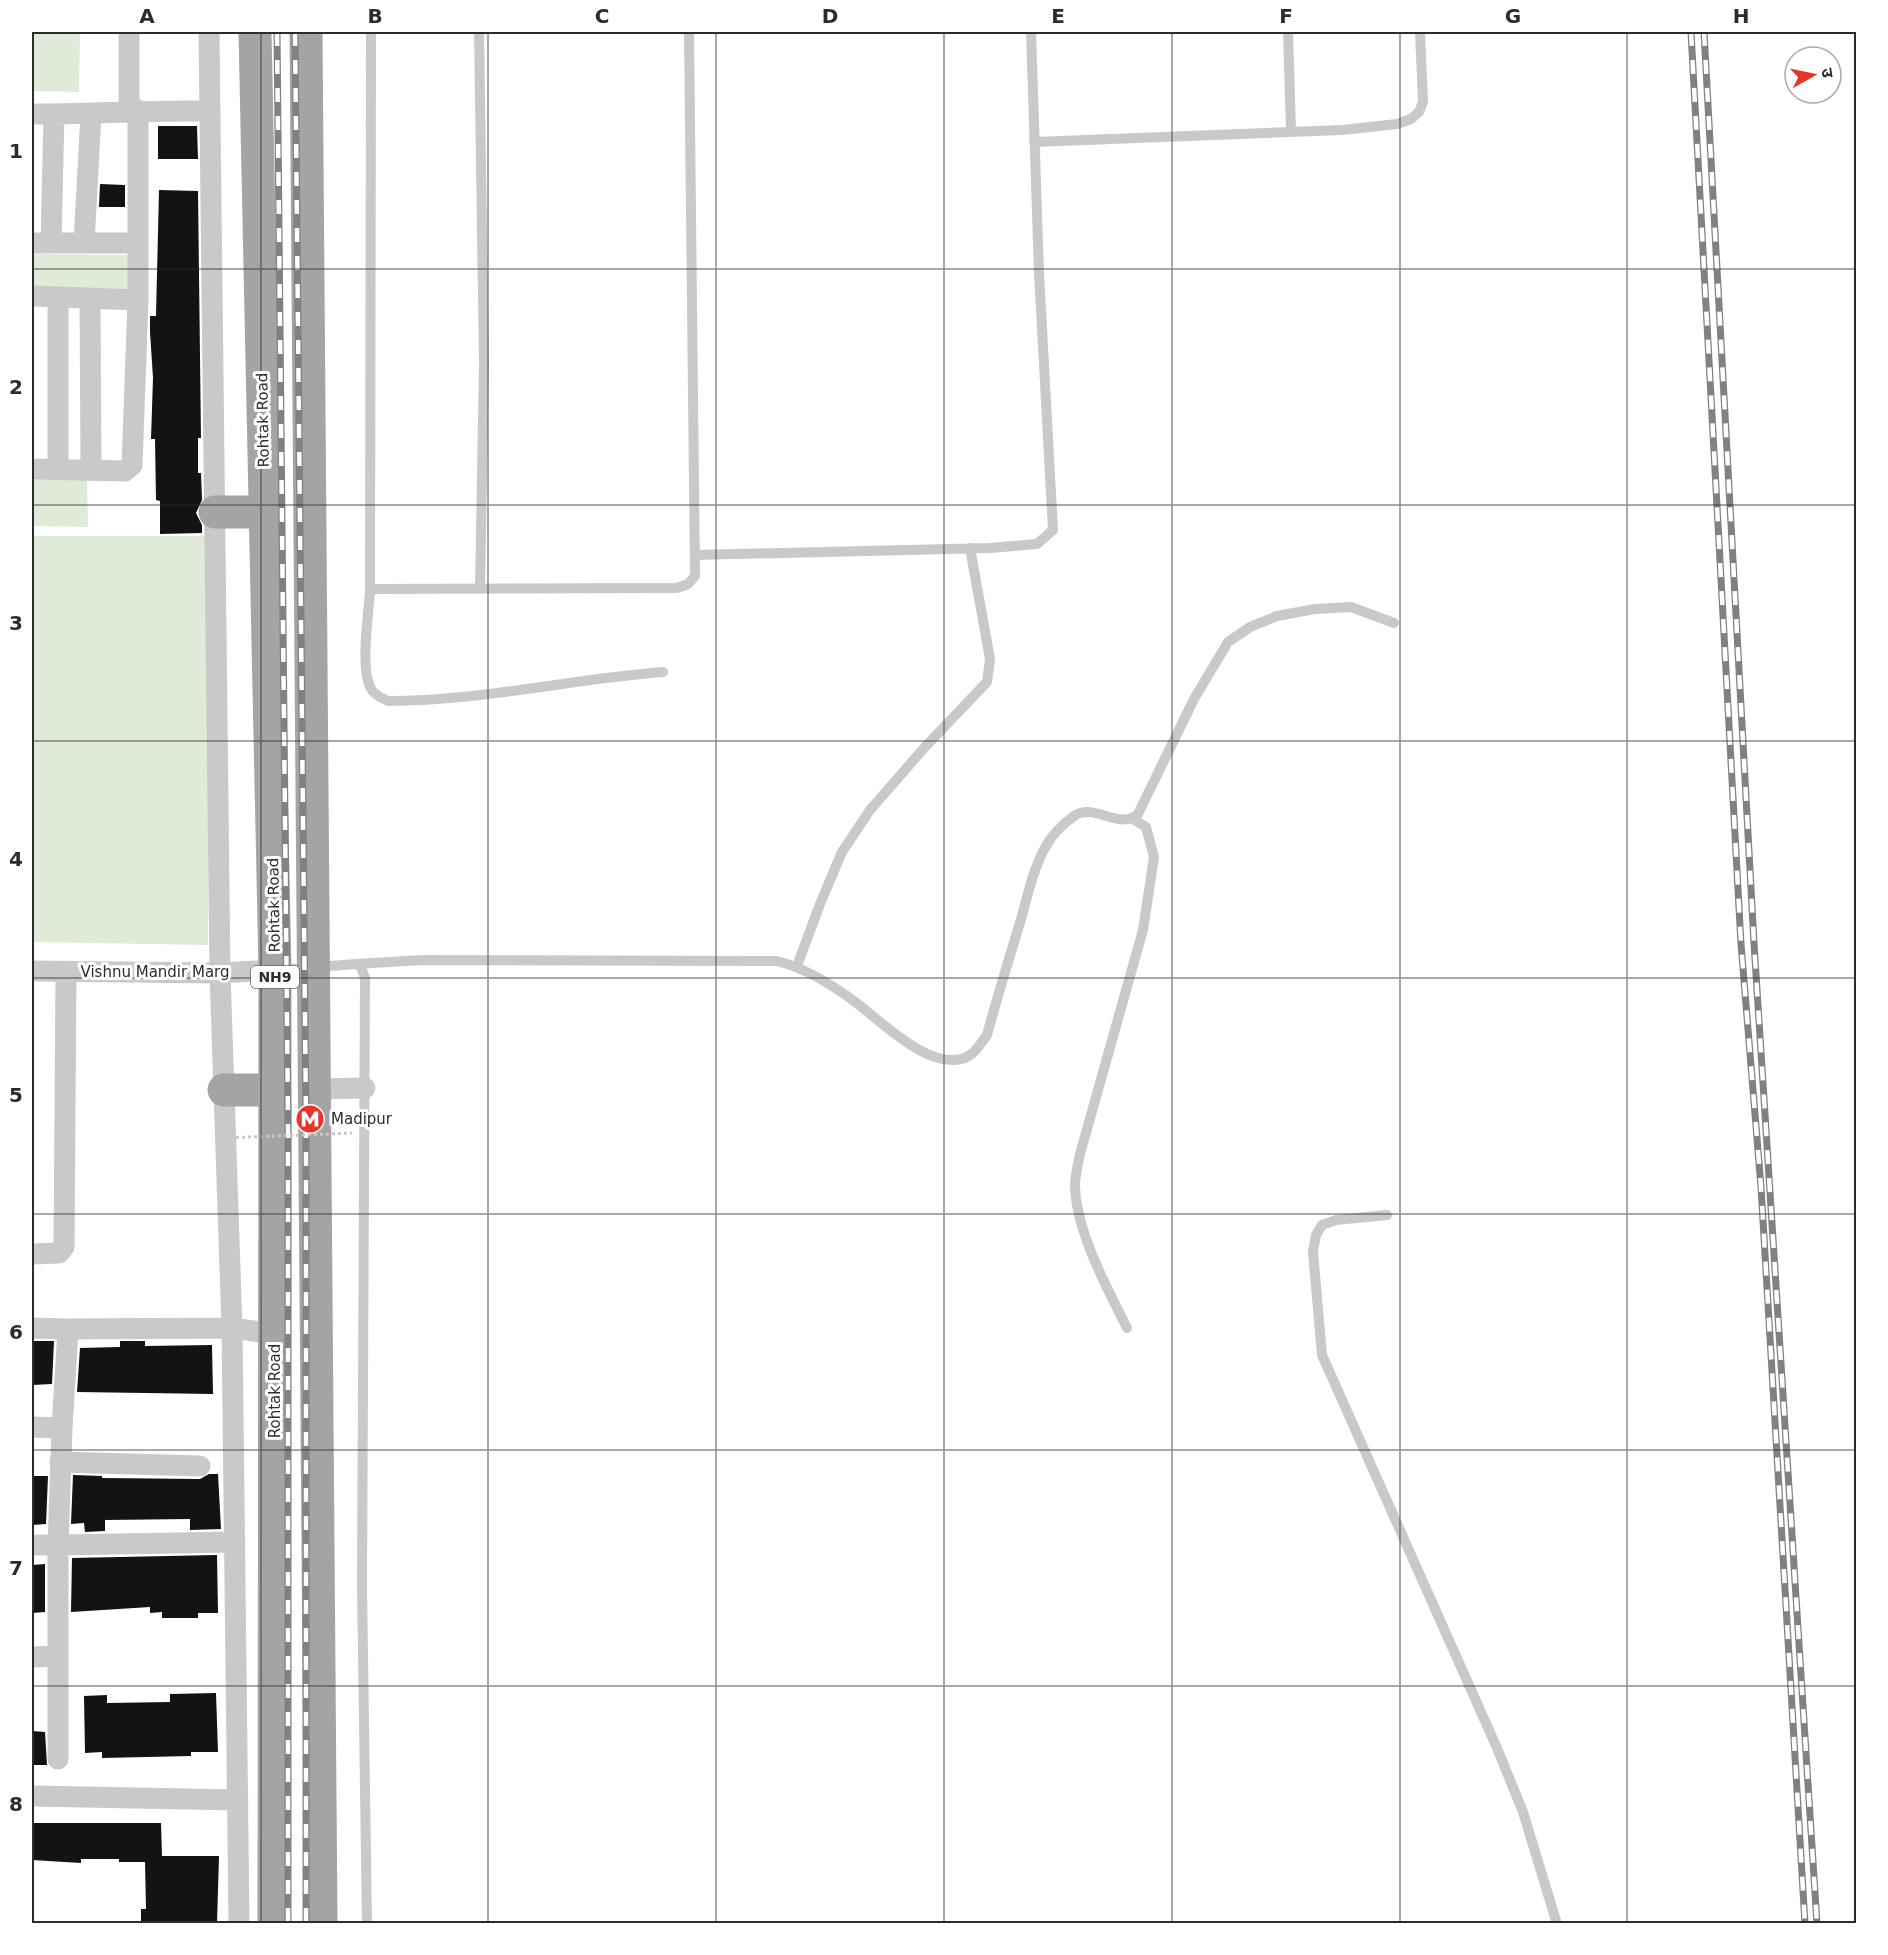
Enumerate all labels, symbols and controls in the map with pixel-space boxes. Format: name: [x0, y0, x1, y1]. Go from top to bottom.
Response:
text: A: [139, 4, 155, 28]
text: B: [367, 4, 383, 28]
text: C: [595, 4, 609, 28]
text: D: [822, 4, 838, 28]
text: E: [1051, 4, 1065, 28]
text: F: [1279, 4, 1293, 28]
text: G: [1505, 4, 1521, 28]
text: H: [1733, 4, 1749, 28]
north arrow: [1783, 45, 1843, 105]
text: उ: [1817, 67, 1838, 79]
text: 1: [9, 139, 23, 163]
street label: Rohtak Road: [253, 373, 273, 467]
text: 2: [9, 375, 23, 399]
text: 3: [9, 611, 23, 635]
text: 4: [9, 847, 23, 871]
street label: Rohtak Road: [264, 858, 284, 952]
street label: Vishnu Mandir Marg: [80, 963, 230, 981]
road number: NH9: [251, 966, 299, 988]
text: 5: [9, 1083, 23, 1107]
metro station icon: Madipur: [294, 1103, 326, 1135]
place label: Madipur: [331, 1110, 393, 1128]
text: 6: [9, 1320, 23, 1344]
street label: Rohtak Road: [266, 1344, 284, 1438]
text: 7: [9, 1556, 23, 1580]
text: 8: [9, 1792, 23, 1816]

